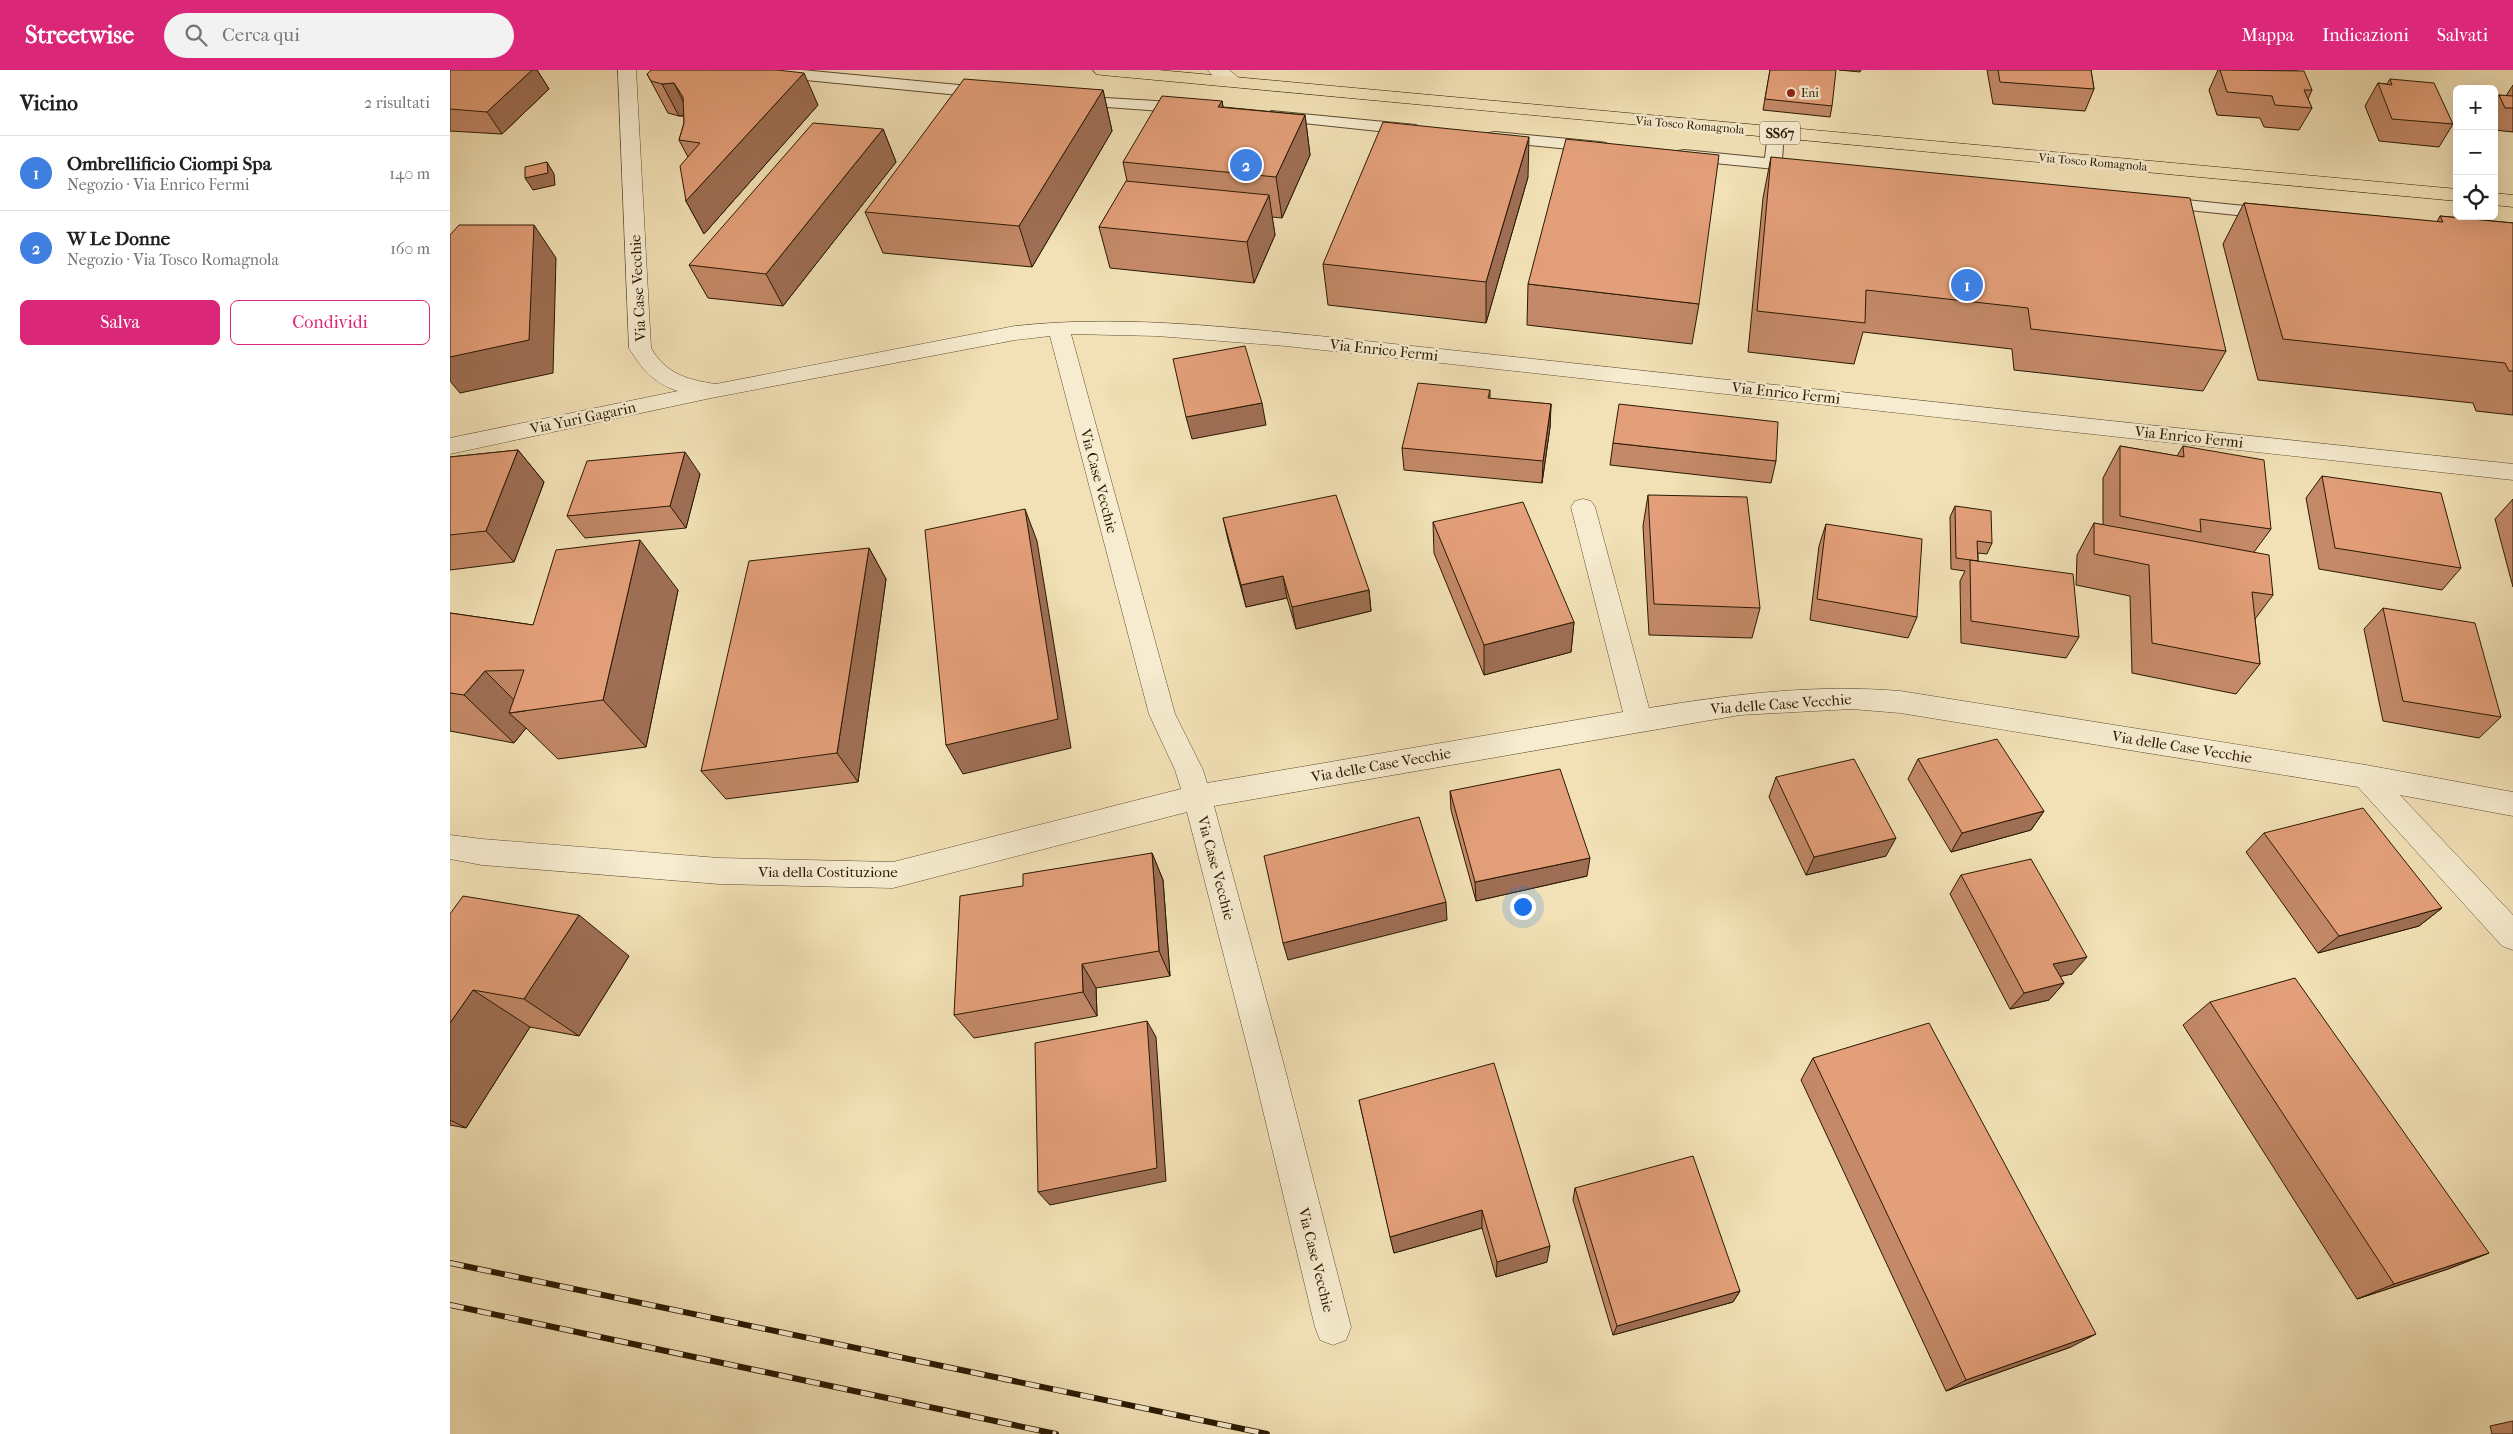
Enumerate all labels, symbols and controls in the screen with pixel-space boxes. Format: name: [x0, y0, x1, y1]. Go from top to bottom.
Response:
search box: [164, 13, 514, 58]
text: Streetwise: [25, 21, 134, 49]
icon: search: [182, 21, 210, 49]
text: Cerca qui: [222, 24, 300, 46]
text: Mappa: [2241, 25, 2294, 46]
text: Indicazioni: [2322, 25, 2409, 46]
text: Salvati: [2437, 25, 2488, 46]
map controls: [2453, 85, 2498, 220]
button: +: [2453, 85, 2498, 130]
place label: Eni: [1801, 86, 1819, 100]
marker: Eni: [1785, 87, 1797, 99]
text: Vicino: [20, 91, 78, 115]
text: 2 risultati: [364, 93, 430, 112]
street label: Via Tosco Romagnola: [1634, 113, 1745, 137]
road number: SS67: [1760, 122, 1800, 144]
button: −: [2453, 130, 2498, 175]
pin: 2: [1230, 146, 1262, 184]
street label: Via Tosco Romagnola: [2037, 150, 2148, 174]
text: Ombrellificio Ciompi Spa: [67, 153, 271, 175]
text: 1: [33, 164, 39, 183]
text: 140 m: [389, 164, 430, 183]
text: Negozio · Via Enrico Fermi: [67, 175, 250, 194]
button: locate: [2453, 175, 2498, 220]
text: W Le Donne: [67, 228, 170, 250]
street label: Via Case Vecchie: [626, 233, 650, 343]
text: 2: [32, 239, 40, 258]
text: 160 m: [390, 239, 430, 258]
text: Negozio · Via Tosco Romagnola: [67, 250, 279, 269]
pin: 1: [1951, 266, 1983, 304]
button: Salva: [20, 300, 220, 345]
button: Condividi: [230, 300, 430, 345]
street label: Via Enrico Fermi: [1328, 335, 1440, 365]
street label: Via Enrico Fermi: [1730, 378, 1842, 408]
street label: Via Yuri Gagarin: [527, 398, 638, 438]
street label: Via Enrico Fermi: [2133, 422, 2245, 452]
street label: Via Case Vecchie: [1076, 426, 1122, 536]
street label: Via delle Case Vecchie: [1709, 690, 1853, 718]
street label: Via delle Case Vecchie: [2110, 727, 2254, 767]
street label: Via delle Case Vecchie: [1309, 744, 1453, 786]
street label: Via Case Vecchie: [1193, 813, 1239, 923]
street label: Via della Costituzione: [757, 863, 898, 881]
your location: [1510, 894, 1536, 920]
street label: Via Case Vecchie: [1294, 1205, 1338, 1315]

